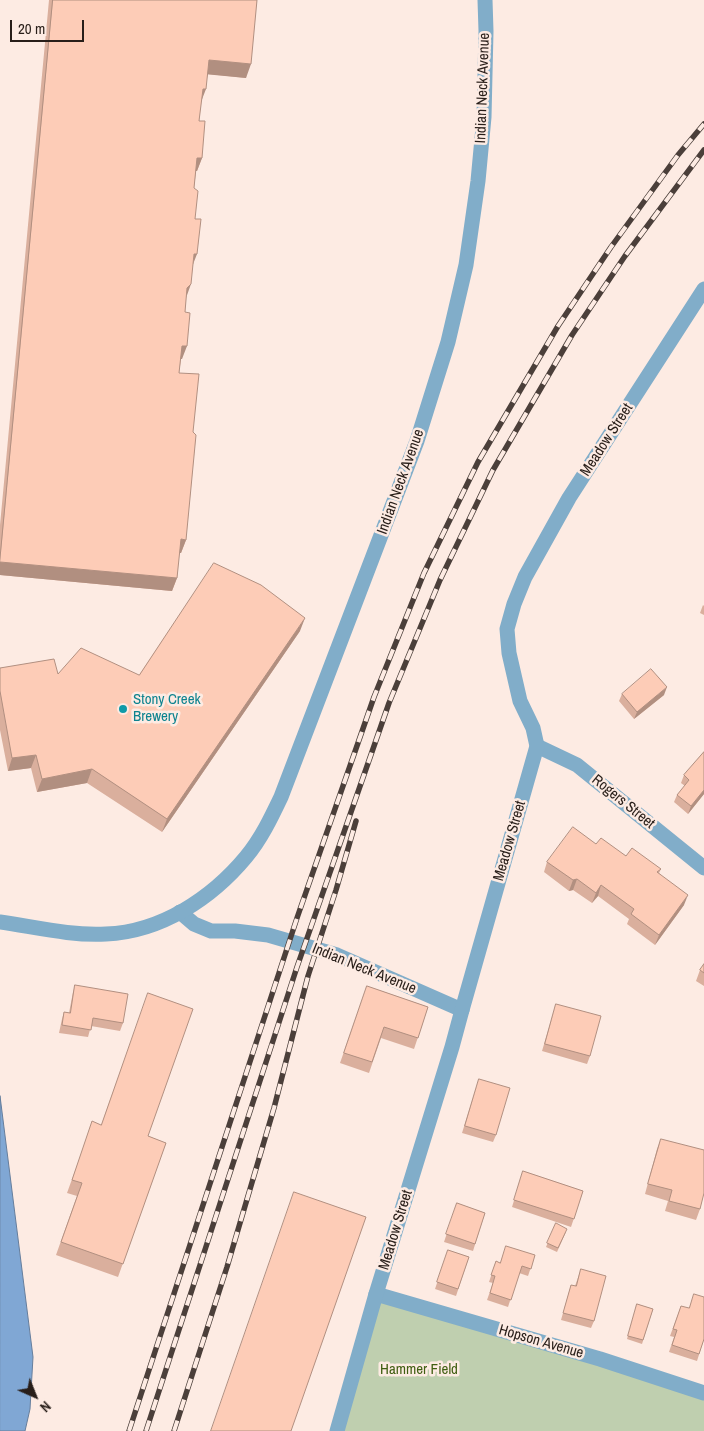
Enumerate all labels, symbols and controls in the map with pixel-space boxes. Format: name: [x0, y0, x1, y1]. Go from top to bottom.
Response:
scale bar: [12, 10, 86, 42]
text: 20 m: [18, 18, 45, 39]
street label: Indian Neck Avenue: [472, 32, 494, 144]
street label: Meadow Street: [577, 400, 637, 480]
street label: Indian Neck Avenue: [374, 427, 428, 537]
place label: Stony Creek Brewery: [133, 691, 201, 726]
marker: Stony Creek Brewery: [117, 703, 129, 715]
street label: Rogers Street: [588, 771, 658, 833]
street label: Meadow Street: [490, 799, 530, 883]
street label: Indian Neck Avenue: [309, 940, 419, 998]
street label: Meadow Street: [375, 1188, 417, 1272]
street label: Hopson Avenue: [497, 1321, 585, 1363]
park label: Hammer Field: [380, 1361, 458, 1379]
north arrow: [10, 1371, 60, 1421]
text: N: [36, 1397, 55, 1416]

